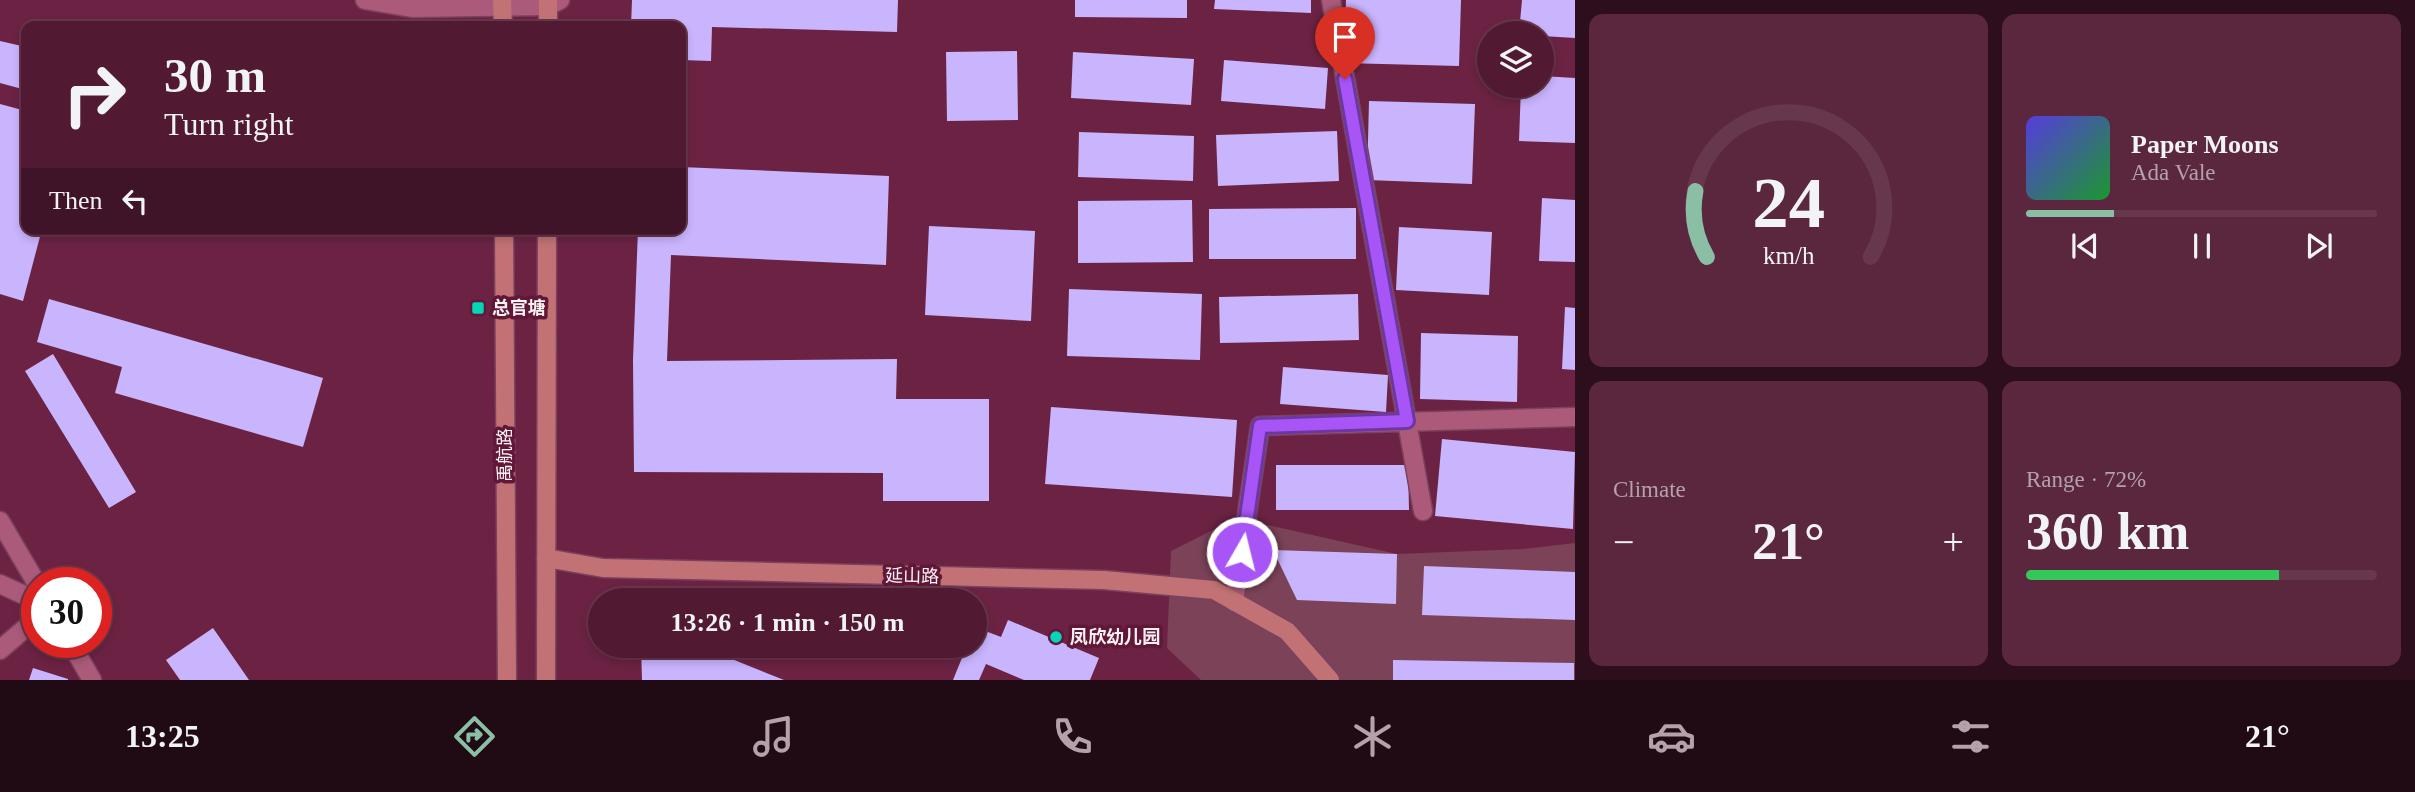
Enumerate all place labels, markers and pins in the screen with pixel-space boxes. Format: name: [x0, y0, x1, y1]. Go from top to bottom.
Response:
pin: [1315, 7, 1375, 79]
place label: 总官塘: [492, 298, 546, 318]
marker: 总官塘: [470, 300, 486, 316]
place label: 凤欣幼儿园: [1070, 627, 1160, 647]
marker: 凤欣幼儿园: [1048, 629, 1064, 645]

